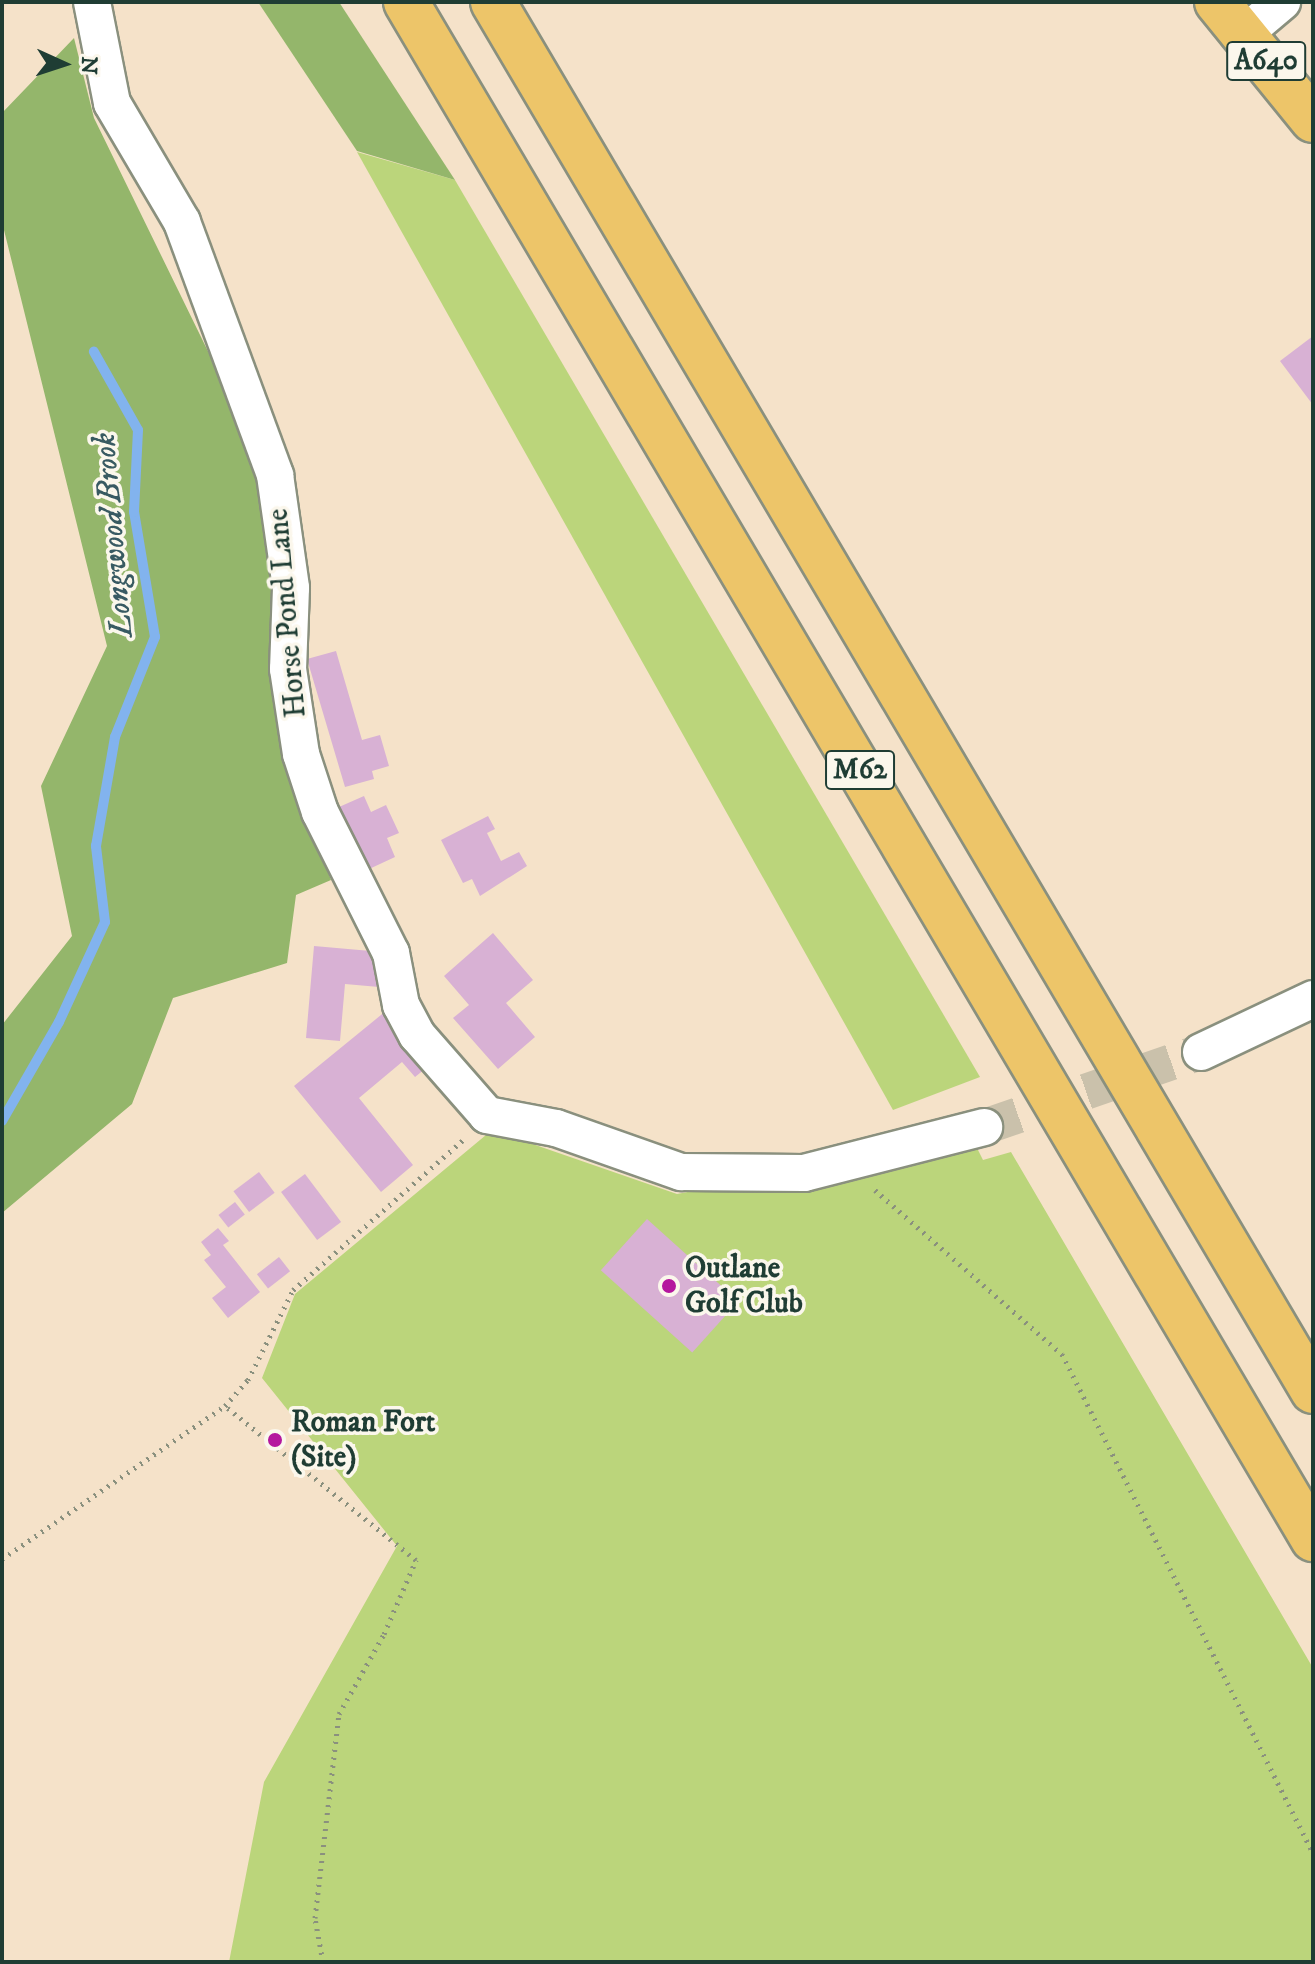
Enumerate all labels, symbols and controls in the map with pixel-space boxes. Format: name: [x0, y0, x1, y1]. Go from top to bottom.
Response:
north arrow: [24, 24, 104, 104]
road number: A640: [1226, 37, 1306, 85]
text: N: [75, 56, 102, 75]
water label: Longwood Brook: [86, 431, 142, 639]
street label: Horse Pond Lane: [261, 507, 315, 719]
road number: M62: [824, 746, 896, 794]
place label: Outlane Golf Club: [685, 1251, 803, 1322]
marker: Outlane Golf Club: [660, 1277, 678, 1295]
place label: Roman Fort (Site): [291, 1405, 435, 1476]
marker: Roman Fort (Site): [266, 1431, 284, 1449]

